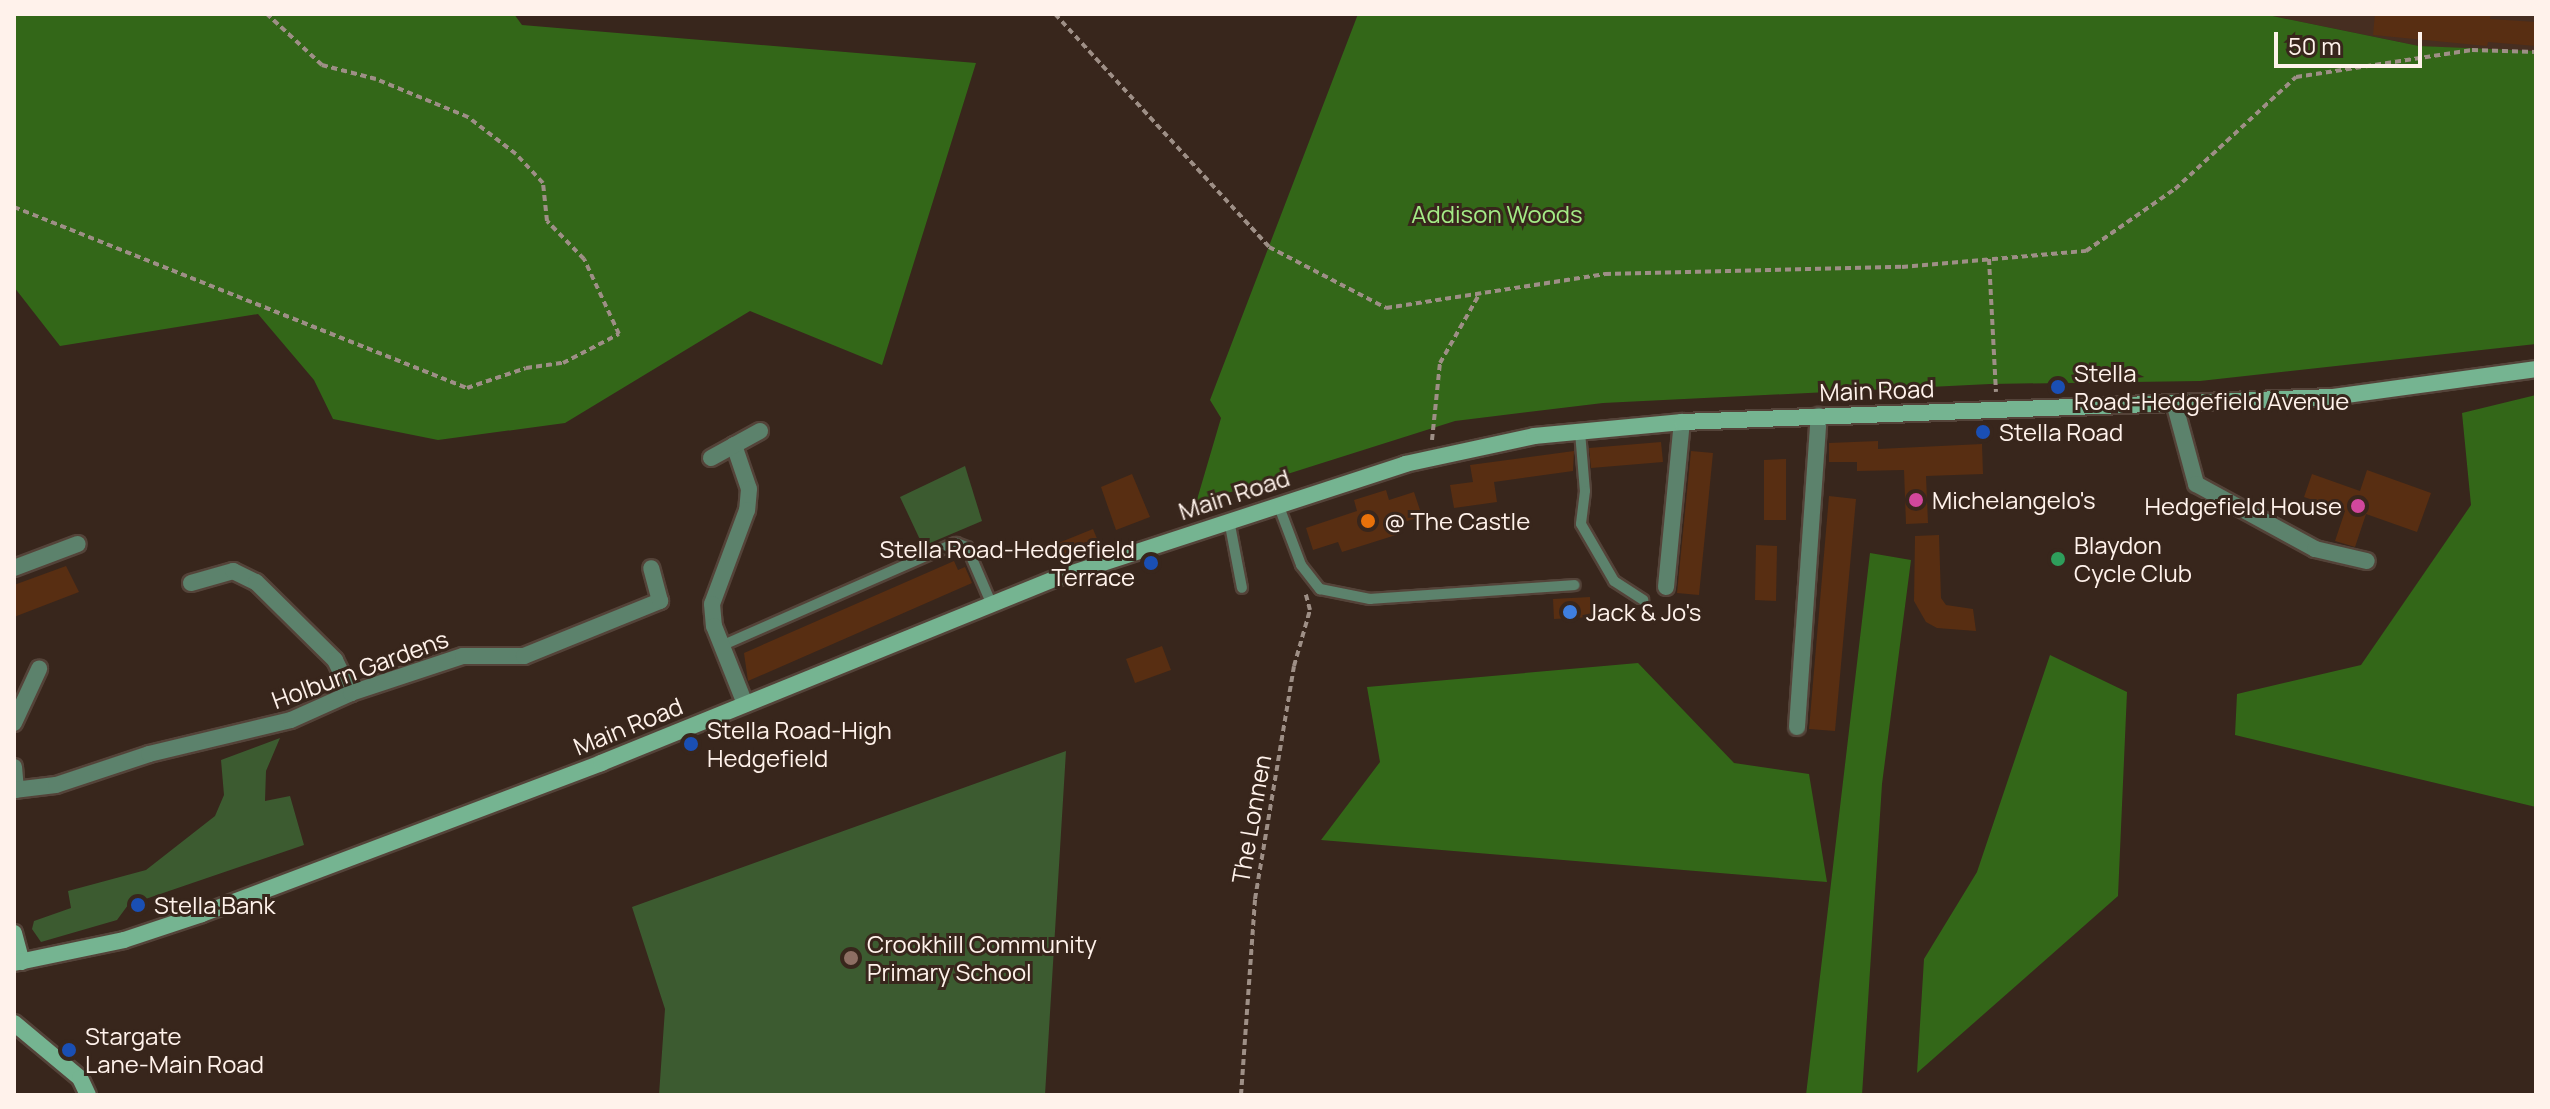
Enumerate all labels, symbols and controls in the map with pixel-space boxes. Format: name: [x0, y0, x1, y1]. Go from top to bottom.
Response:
scale bar: [2278, 16, 2426, 66]
text: 50 m: [2288, 29, 2342, 62]
park label: Addison Woods: [1411, 200, 1583, 228]
place label: Stella Road-Hedgefield Avenue: [2074, 359, 2349, 415]
street label: Main Road: [1819, 374, 1935, 406]
marker: Stella Road-Hedgefield Avenue: [2049, 378, 2067, 396]
place label: Stella Road: [1999, 418, 2123, 446]
marker: Stella Road: [1974, 423, 1992, 441]
street label: Main Road: [1175, 463, 1293, 525]
place label: Michelangelo's: [1932, 486, 2096, 514]
marker: Michelangelo's: [1907, 491, 1925, 509]
place label: Hedgefield House: [2144, 492, 2342, 520]
marker: Hedgefield House: [2349, 497, 2367, 515]
place label: @ The Castle: [1384, 507, 1530, 535]
marker: @ The Castle: [1359, 512, 1377, 530]
place label: Blaydon Cycle Club: [2074, 531, 2192, 587]
place label: Stella Road-Hedgefield Terrace: [880, 535, 1135, 591]
marker: Blaydon Cycle Club: [2049, 550, 2067, 568]
marker: Stella Road-Hedgefield Terrace: [1142, 554, 1160, 572]
place label: Jack & Jo's: [1586, 598, 1701, 626]
marker: Jack & Jo's: [1561, 603, 1579, 621]
street label: Holburn Gardens: [268, 624, 452, 714]
street label: Main Road: [569, 691, 687, 761]
place label: Stella Road-High Hedgefield: [707, 716, 892, 772]
marker: Stella Road-High Hedgefield: [682, 735, 700, 753]
street label: The Lonnen: [1226, 752, 1276, 886]
place label: Stella Bank: [154, 891, 275, 919]
marker: Stella Bank: [129, 896, 147, 914]
place label: Crookhill Community Primary School: [867, 930, 1097, 986]
marker: Crookhill Community Primary School: [842, 949, 860, 967]
place label: Stargate Lane-Main Road: [85, 1022, 264, 1078]
marker: Stargate Lane-Main Road: [60, 1041, 78, 1059]

